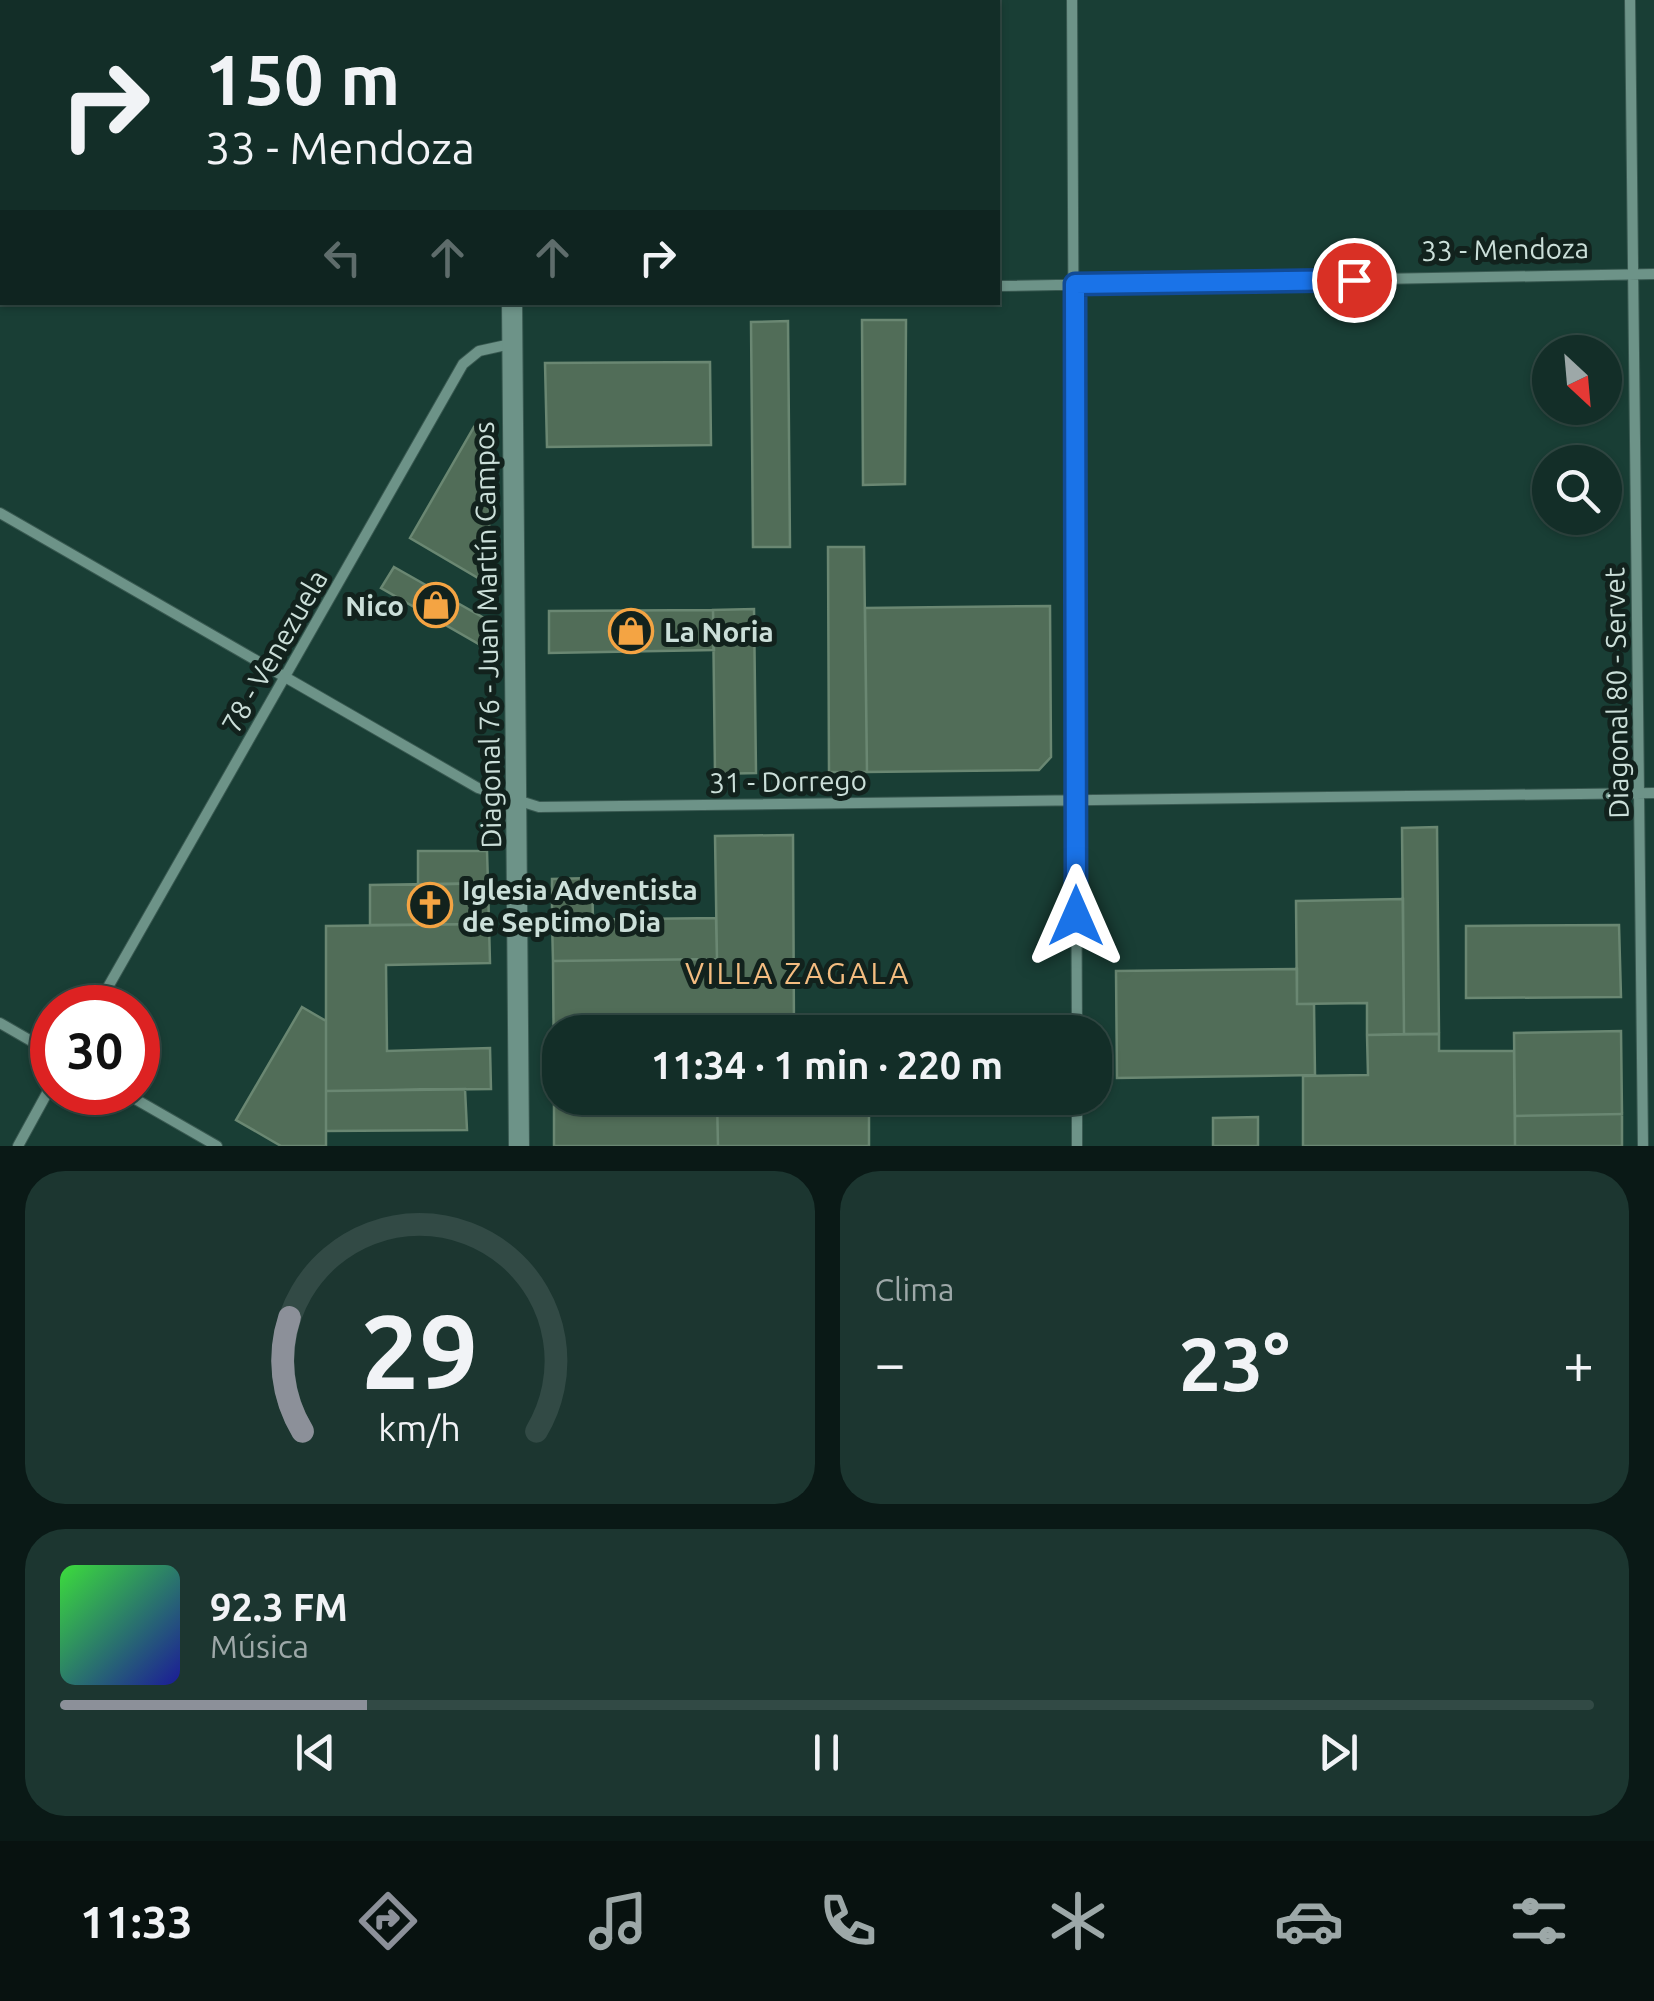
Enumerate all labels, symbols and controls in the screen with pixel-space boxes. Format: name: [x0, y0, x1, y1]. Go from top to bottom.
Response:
icon: right: [40, 40, 170, 170]
text: 150 m: [205, 40, 400, 118]
text: 33 - Mendoza: [205, 122, 475, 173]
icon: left: [315, 230, 370, 285]
icon: ahead: [420, 230, 475, 285]
icon: ahead: [525, 230, 580, 285]
icon: right: [630, 230, 685, 285]
street label: 33 - Mendoza: [1421, 232, 1589, 266]
pin: [1312, 238, 1397, 323]
icon: arrive: [1327, 253, 1382, 308]
north arrow: [1532, 335, 1622, 425]
map controls: [1532, 335, 1622, 535]
street label: Diagonal 76 - Juan Martín Campos: [468, 421, 506, 849]
button: search: [1532, 445, 1622, 535]
street label: 78 - Venezuela: [215, 564, 333, 738]
street label: Diagonal 80 - Servet: [1598, 567, 1634, 819]
shop icon: Nico: [413, 582, 459, 628]
place label: Nico: [345, 590, 404, 621]
shop icon: La Noria: [608, 608, 654, 654]
place label: La Noria: [664, 616, 774, 647]
street label: 31 - Dorrego: [709, 764, 867, 798]
position arrow: [1024, 864, 1128, 968]
place label: Iglesia Adventista de Septimo Dia: [462, 874, 698, 937]
church icon: Iglesia Adventista de Septimo Dia: [407, 882, 453, 928]
district label: VILLA ZAGALA: [685, 956, 911, 990]
speed limit sign: 30: [30, 985, 160, 1115]
text: 11:34 · 1 min · 220 m: [651, 1044, 1003, 1086]
text: Clima: [875, 1271, 954, 1307]
text: 29: [361, 1292, 478, 1409]
text: 23°: [1179, 1321, 1290, 1405]
text: −: [875, 1332, 906, 1393]
text: +: [1563, 1332, 1594, 1393]
text: km/h: [378, 1408, 461, 1448]
text: 92.3 FM: [210, 1586, 348, 1628]
text: Música: [210, 1628, 309, 1664]
icon: previous: [288, 1725, 343, 1780]
icon: pause: [799, 1725, 854, 1780]
icon: next: [1311, 1725, 1366, 1780]
icon: directions: [353, 1886, 423, 1956]
icon: music: [583, 1886, 653, 1956]
icon: phone: [813, 1886, 883, 1956]
icon: climate: [1043, 1886, 1113, 1956]
icon: car: [1274, 1886, 1344, 1956]
icon: filters: [1504, 1886, 1574, 1956]
text: 11:33: [80, 1896, 193, 1947]

